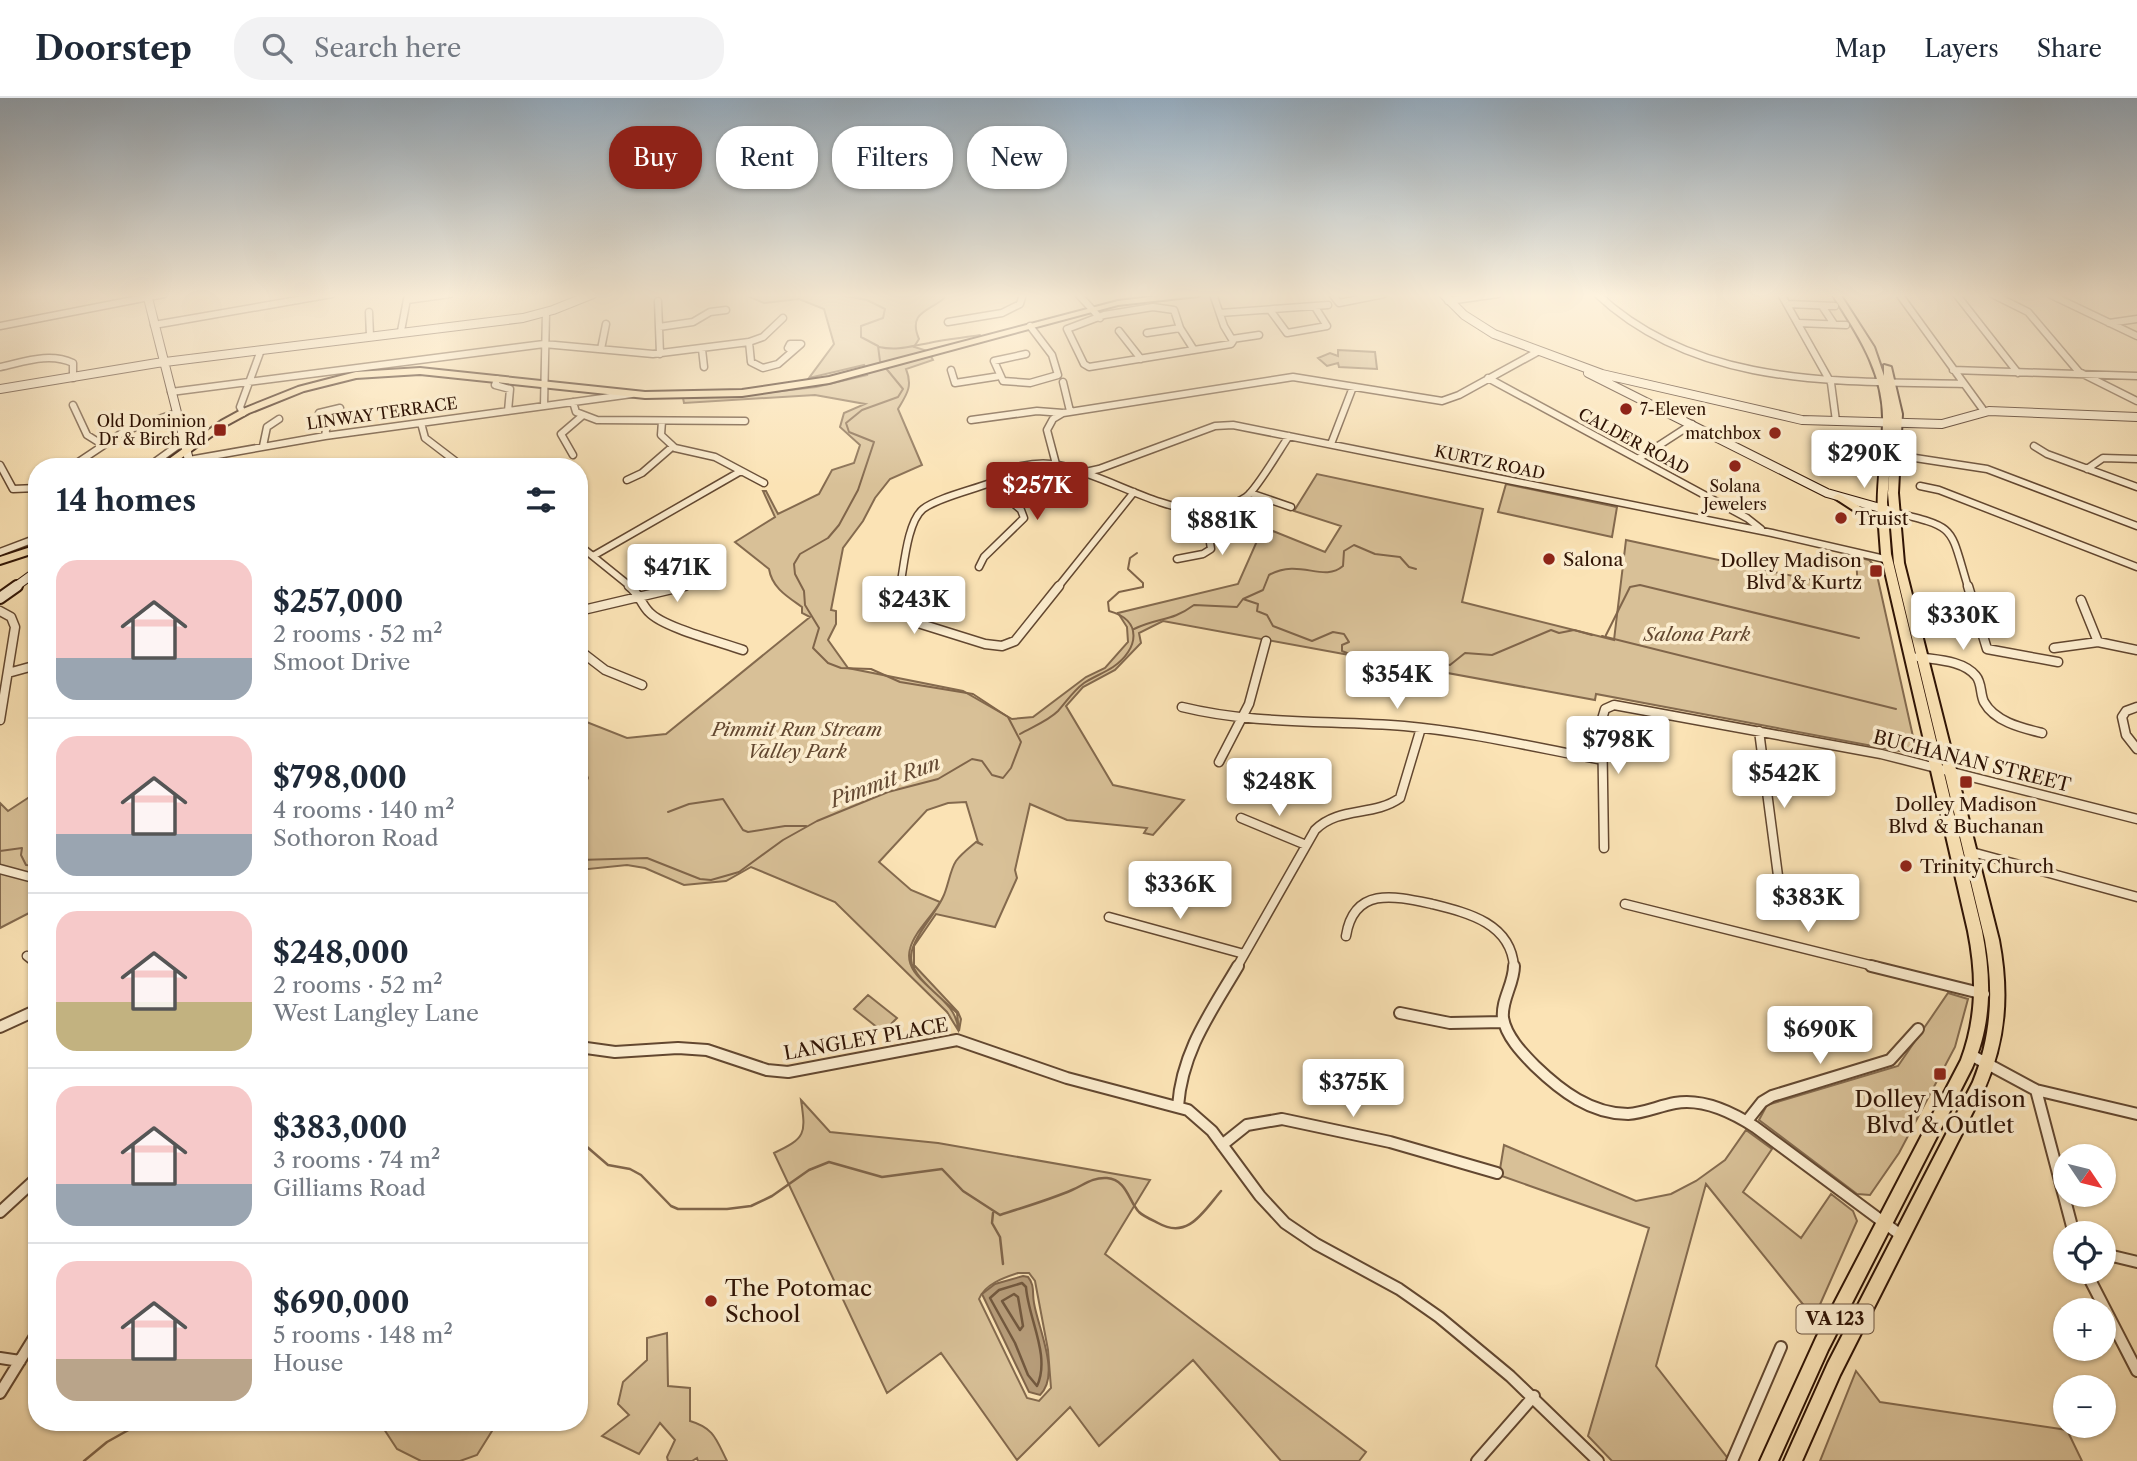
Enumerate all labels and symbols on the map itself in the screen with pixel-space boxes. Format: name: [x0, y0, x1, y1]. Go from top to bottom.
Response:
street label: LINWAY TERRACE: [305, 392, 459, 434]
place label: 7-Eleven: [1640, 399, 1706, 419]
marker: 7-Eleven: [1618, 401, 1634, 417]
street label: CALDER ROAD: [1575, 403, 1693, 479]
place label: Old Dominion Dr & Birch Rd: [97, 411, 206, 449]
marker: Old Dominion Dr & Birch Rd: [212, 422, 228, 438]
place label: matchbox: [1685, 423, 1762, 443]
marker: matchbox: [1767, 425, 1783, 441]
pin: $290K: [1815, 430, 1913, 490]
street label: KURTZ ROAD: [1433, 441, 1547, 483]
marker: Solana Jewelers: [1727, 458, 1743, 474]
pin: $257K: [988, 462, 1086, 522]
place label: Solana Jewelers: [1700, 476, 1767, 514]
pin: $881K: [1173, 498, 1271, 557]
place label: Truist: [1855, 507, 1909, 530]
marker: Truist: [1833, 510, 1849, 526]
pin: $471K: [628, 545, 726, 604]
place label: Salona: [1563, 548, 1624, 571]
place label: Dolley Madison Blvd & Kurtz: [1720, 549, 1862, 594]
marker: Salona: [1541, 551, 1557, 567]
marker: Dolley Madison Blvd & Kurtz: [1868, 563, 1884, 579]
pin: $243K: [865, 576, 963, 636]
pin: $330K: [1914, 592, 2012, 652]
park label: Salona Park: [1643, 623, 1750, 646]
pin: $354K: [1348, 652, 1446, 711]
pin: $798K: [1569, 716, 1667, 776]
park label: Pimmit Run Stream Valley Park: [710, 718, 882, 763]
street label: BUCHANAN STREET: [1871, 725, 2074, 797]
water label: Pimmit Run: [825, 750, 944, 813]
pin: $542K: [1735, 750, 1833, 810]
pin: $248K: [1230, 758, 1328, 818]
marker: Dolley Madison Blvd & Buchanan: [1958, 774, 1974, 790]
place label: Dolley Madison Blvd & Buchanan: [1888, 793, 2044, 838]
place label: Trinity Church: [1920, 855, 2054, 878]
marker: Trinity Church: [1898, 858, 1914, 874]
pin: $336K: [1131, 862, 1229, 921]
pin: $383K: [1759, 874, 1857, 934]
pin: $690K: [1771, 1006, 1869, 1066]
street label: LANGLEY PLACE: [782, 1013, 950, 1065]
pin: $375K: [1304, 1060, 1402, 1119]
marker: Dolley Madison Blvd & Outlet: [1932, 1066, 1948, 1082]
place label: Dolley Madison Blvd & Outlet: [1854, 1085, 2026, 1139]
north arrow: [2053, 1144, 2116, 1208]
place label: The Potomac School: [725, 1274, 872, 1328]
marker: The Potomac School: [703, 1293, 719, 1309]
road number: VA 123: [1797, 1304, 1874, 1334]

